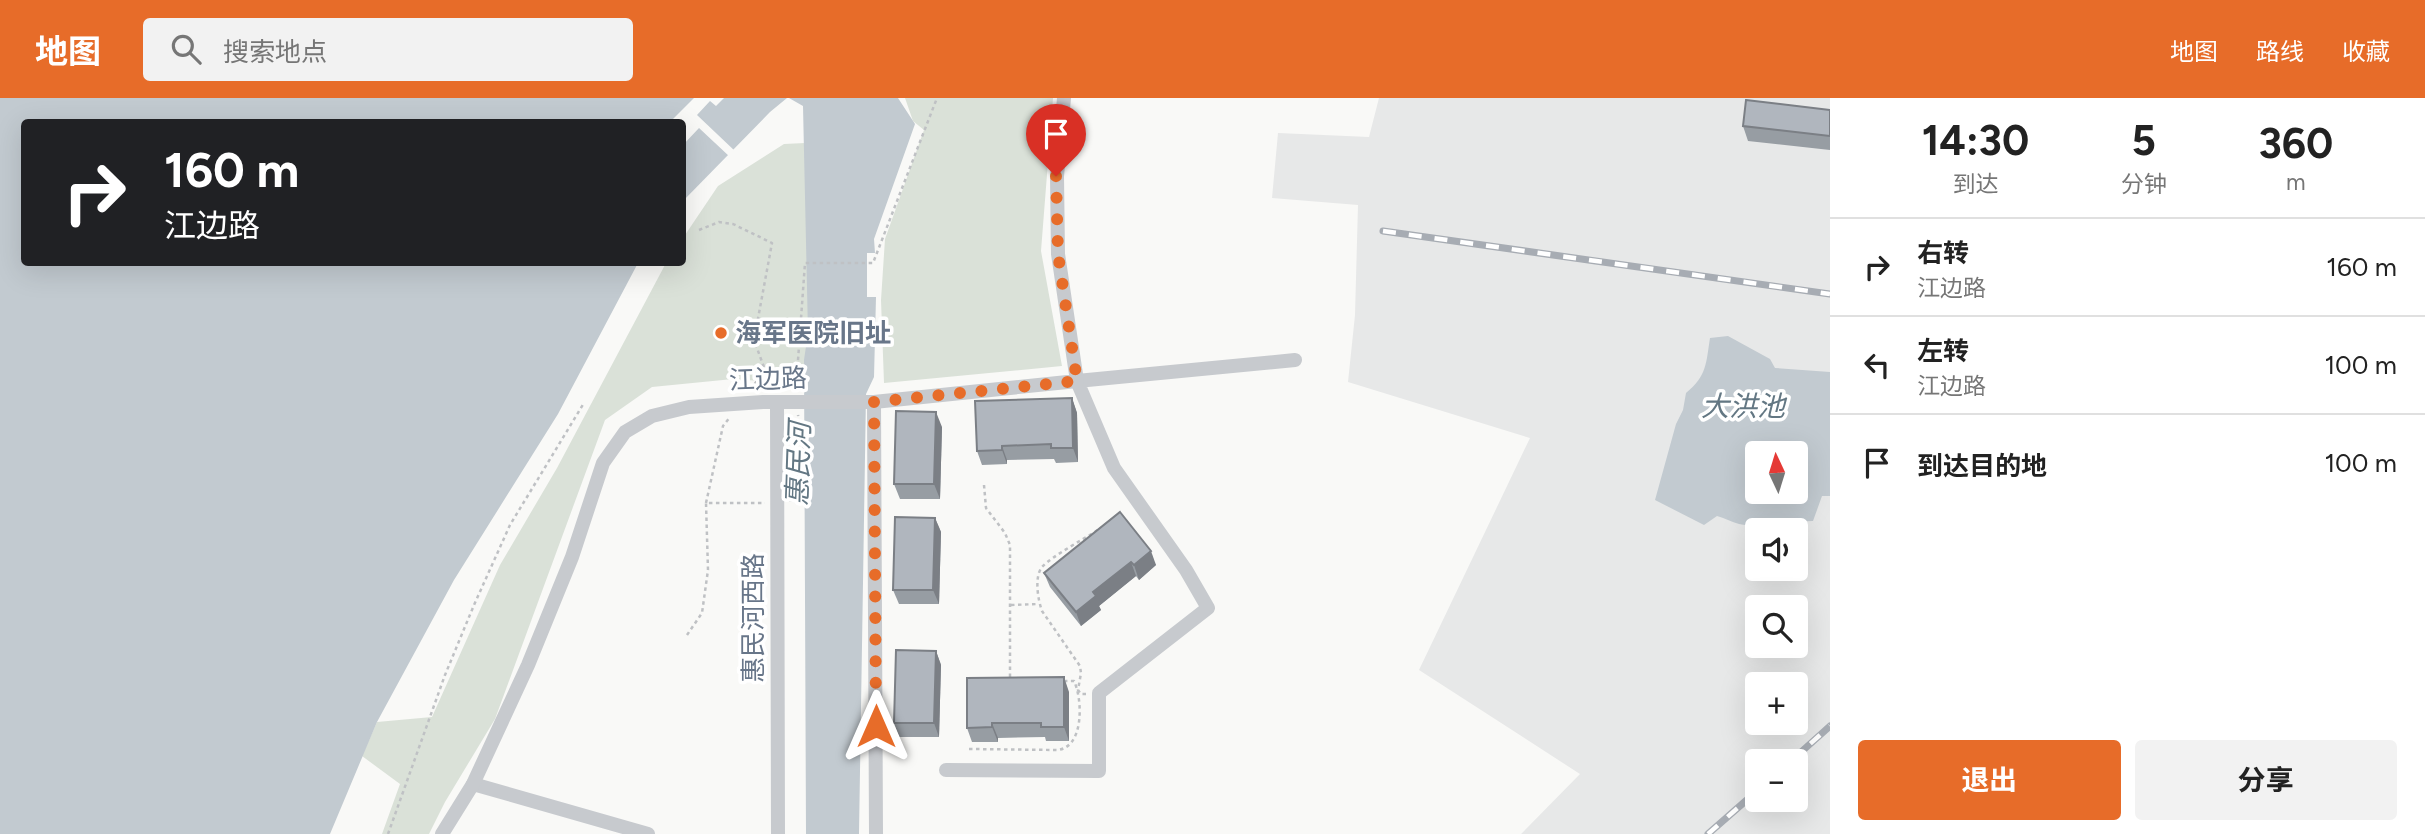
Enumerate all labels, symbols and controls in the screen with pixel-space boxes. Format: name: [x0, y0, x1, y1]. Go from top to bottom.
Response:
search box: [143, 18, 633, 81]
icon: search: [167, 30, 205, 68]
text: 地图: [35, 32, 101, 71]
text: 搜索地点: [223, 36, 327, 68]
text: 地图: [2170, 37, 2218, 66]
text: 路线: [2256, 37, 2304, 66]
text: 收藏: [2342, 37, 2390, 66]
pin: [1026, 104, 1086, 176]
icon: arrive: [1037, 115, 1075, 153]
text: 14:30: [1922, 115, 2029, 166]
text: 5: [2132, 115, 2156, 166]
text: 360: [2258, 118, 2333, 169]
text: 160 m: [164, 140, 299, 199]
icon: right: [49, 147, 140, 238]
text: m: [2286, 168, 2306, 196]
text: 到达: [1952, 170, 1998, 198]
text: 分钟: [2121, 170, 2167, 198]
text: 江边路: [164, 207, 260, 245]
text: 右转: [1917, 237, 1969, 269]
icon: right: [1858, 248, 1896, 286]
text: 160 m: [2326, 251, 2397, 283]
text: 江边路: [1917, 274, 1986, 302]
place label: 海军医院旧址: [735, 317, 891, 349]
marker: 海军医院旧址: [713, 325, 729, 341]
text: 左转: [1917, 335, 1969, 367]
icon: left: [1858, 346, 1896, 384]
text: 100 m: [2324, 349, 2397, 381]
street label: 江边路: [728, 362, 808, 396]
text: 江边路: [1917, 372, 1986, 400]
water label: 大洪池: [1701, 389, 1788, 423]
water label: 惠民河: [780, 416, 817, 507]
north arrow: [1745, 441, 1808, 504]
map controls: [1745, 441, 1808, 812]
icon: arrive: [1858, 444, 1896, 482]
text: 100 m: [2324, 447, 2397, 479]
text: 到达目的地: [1917, 450, 2047, 482]
button: sound: [1745, 518, 1808, 581]
street label: 惠民河西路: [737, 553, 769, 683]
button: search: [1745, 595, 1808, 658]
button: +: [1745, 672, 1808, 735]
position arrow: [839, 689, 913, 763]
button: 退出: [1858, 740, 2121, 820]
button: 分享: [2135, 740, 2397, 820]
button: −: [1745, 749, 1808, 812]

